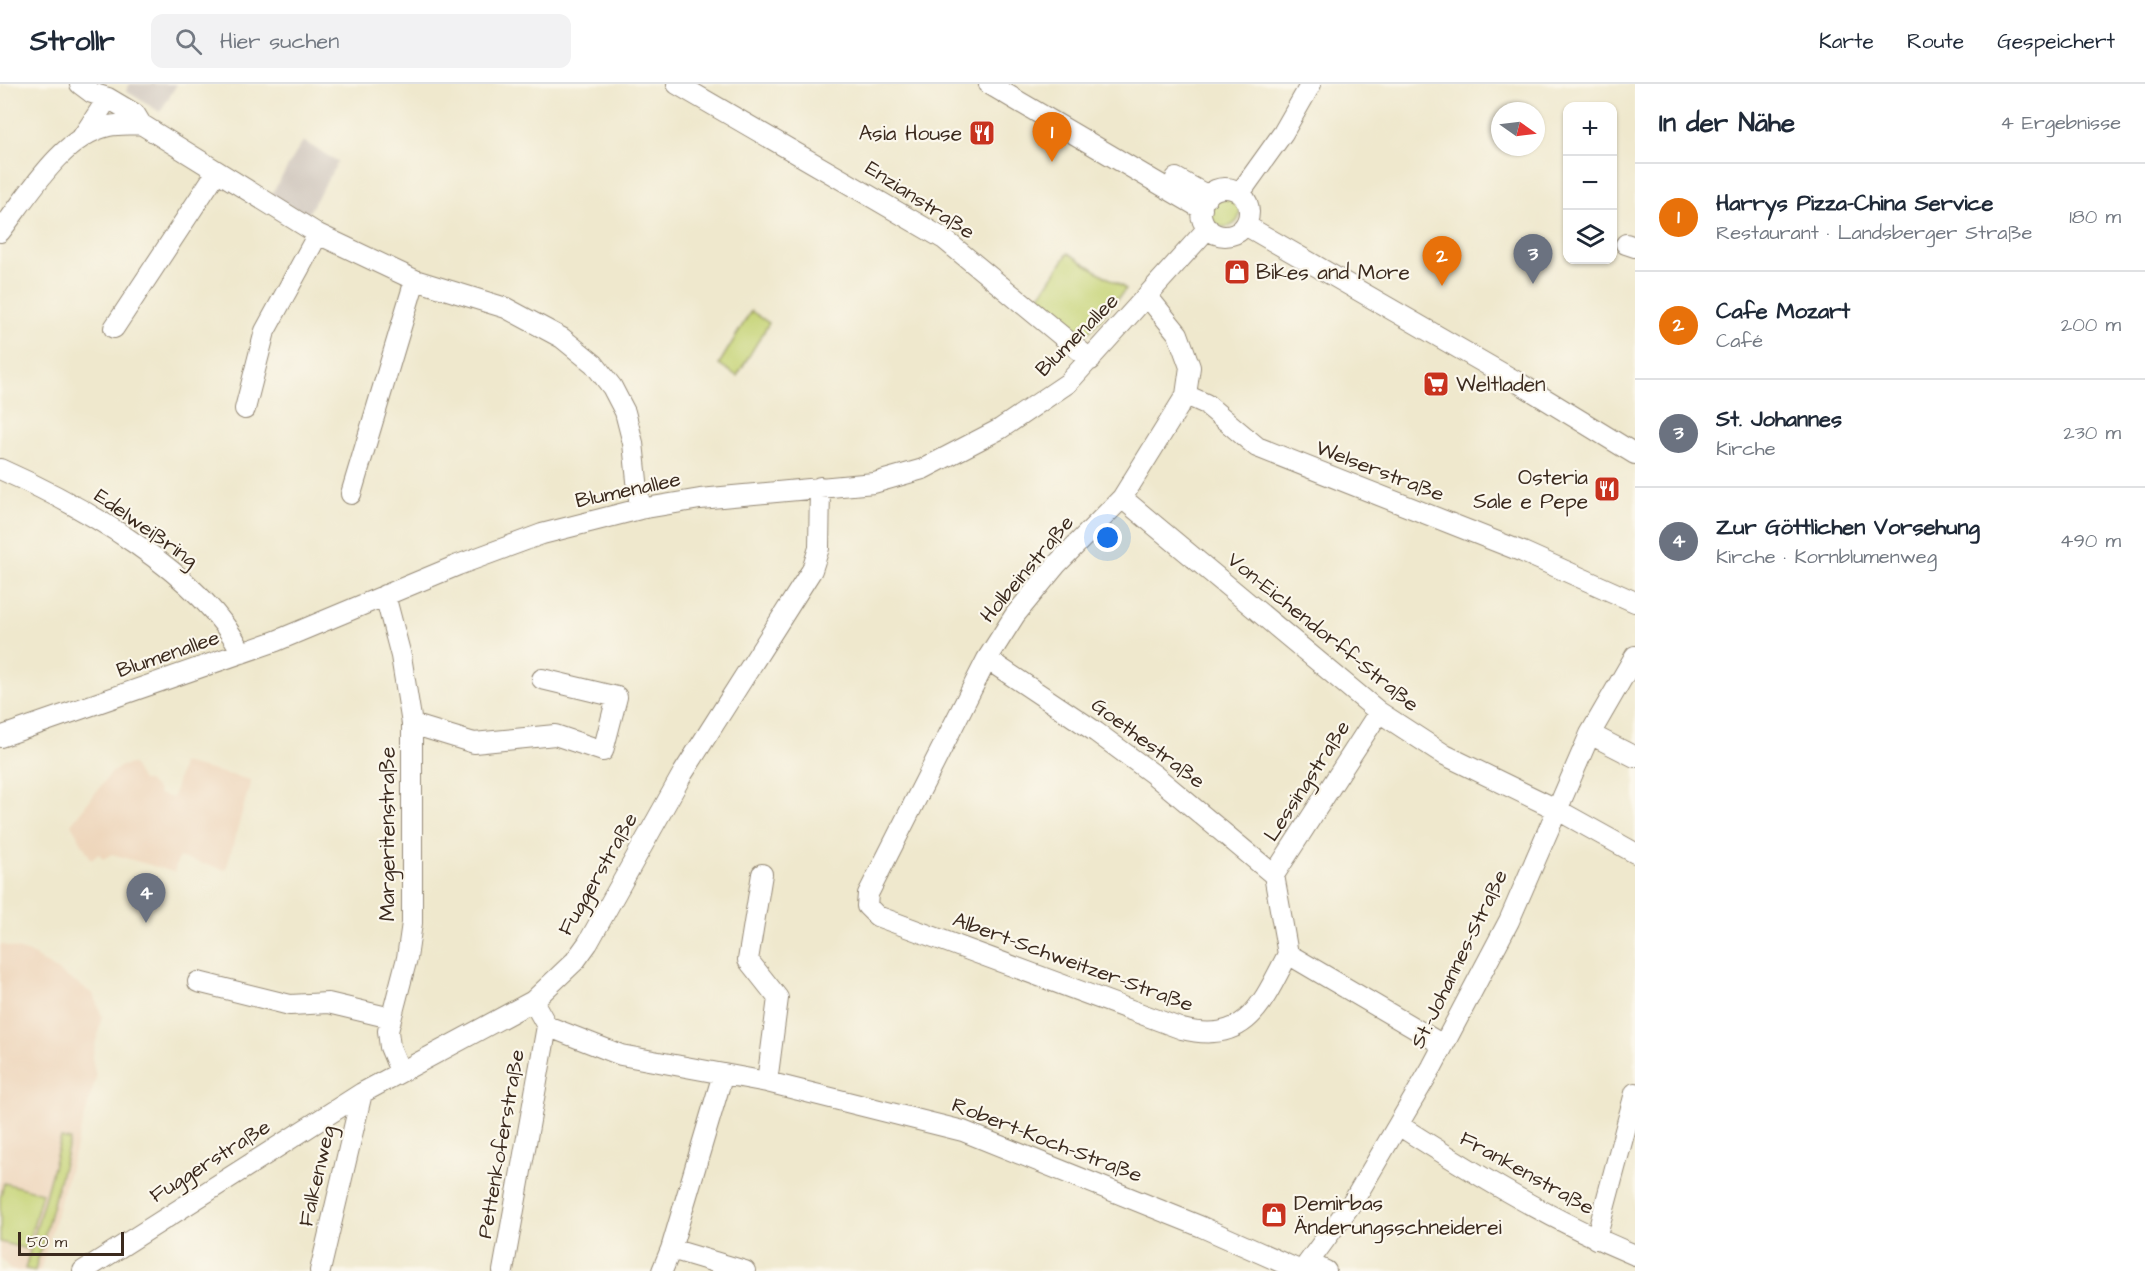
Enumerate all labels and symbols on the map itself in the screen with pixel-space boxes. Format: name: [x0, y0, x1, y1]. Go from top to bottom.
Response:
north arrow: [1491, 102, 1545, 156]
pin: 1: [1032, 112, 1072, 162]
restaurant icon: Asia House: [967, 118, 997, 148]
place label: Asia House: [859, 119, 962, 148]
street label: Enzianstraße: [860, 154, 980, 246]
pin: 3: [1514, 234, 1552, 284]
pin: 2: [1422, 236, 1462, 286]
shop icon: Bikes and More: [1222, 257, 1252, 287]
place label: Bikes and More: [1256, 258, 1410, 287]
street label: Blumenallee: [1029, 287, 1125, 383]
supermarket icon: Weltladen: [1421, 369, 1451, 399]
place label: Weltladen: [1456, 370, 1546, 399]
street label: Welserstraße: [1312, 433, 1448, 509]
place label: Osteria Sale e Pepe: [1473, 463, 1588, 517]
street label: Blumenallee: [573, 465, 683, 515]
restaurant icon: Osteria Sale e Pepe: [1592, 474, 1622, 504]
street label: Edelweißring: [87, 482, 204, 576]
street label: Holbeinstraße: [973, 509, 1081, 629]
your location: [1093, 523, 1122, 552]
street label: Von-Eichendorff-Straße: [1221, 545, 1425, 719]
street label: Blumenallee: [113, 623, 223, 685]
street label: Goethestraße: [1085, 691, 1211, 795]
street label: Lessingstraße: [1257, 715, 1359, 848]
street label: Margeritenstraße: [373, 747, 404, 921]
street label: Fuggerstraße: [551, 807, 647, 942]
street label: St.-Johannes-Straße: [1403, 865, 1515, 1053]
pin: 4: [126, 874, 166, 923]
street label: Albert-Schweitzer-Straße: [949, 905, 1197, 1019]
street label: Pettenkoferstraße: [470, 1047, 532, 1241]
street label: Robert-Koch-Straße: [948, 1090, 1146, 1190]
street label: Fuggerstraße: [144, 1112, 277, 1211]
street label: Falkenweg: [291, 1123, 345, 1230]
street label: Frankenstraße: [1455, 1124, 1599, 1222]
place label: Demirbas Änderungsschneiderei: [1294, 1189, 1502, 1244]
shop icon: Demirbas Änderungsschneiderei: [1259, 1200, 1289, 1230]
scale bar: [18, 1229, 124, 1256]

